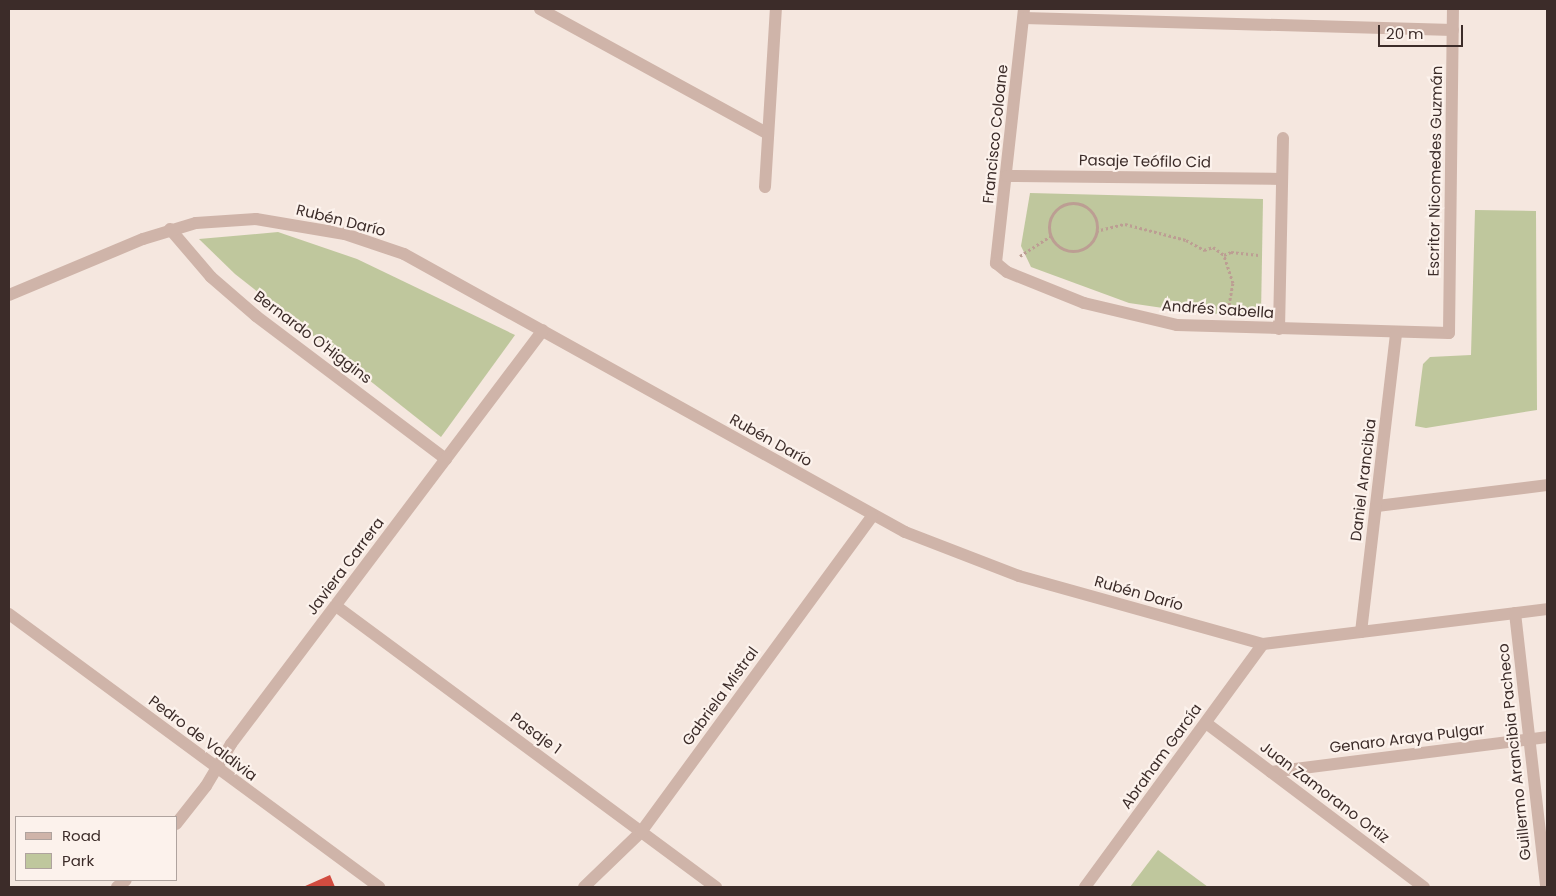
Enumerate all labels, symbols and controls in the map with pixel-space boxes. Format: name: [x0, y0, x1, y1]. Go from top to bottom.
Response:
scale bar: [1381, 15, 1466, 47]
text: 20 m: [1386, 23, 1424, 44]
street label: Francisco Coloane: [979, 64, 1011, 204]
street label: Escritor Nicomedes Guzmán: [1424, 65, 1446, 277]
street label: Pasaje Teófilo Cid: [1079, 151, 1211, 171]
street label: Rubén Darío: [294, 200, 388, 240]
street label: Bernardo O'Higgins: [251, 287, 375, 387]
street label: Andrés Sabella: [1161, 296, 1275, 322]
street label: Rubén Darío: [727, 410, 815, 470]
street label: Daniel Arancibia: [1347, 418, 1379, 542]
street label: Javiera Carrera: [303, 514, 387, 618]
street label: Rubén Darío: [1093, 572, 1185, 614]
street label: Gabriela Mistral: [678, 643, 762, 749]
street label: Guillermo Arancibia Pacheco: [1494, 643, 1534, 861]
street label: Pedro de Valdivia: [145, 691, 261, 785]
street label: Abraham García: [1117, 700, 1205, 812]
street label: Pasaje 1: [507, 708, 565, 758]
street label: Genaro Araya Pulgar: [1328, 720, 1486, 756]
street label: Juan Zamorano Ortiz: [1257, 738, 1393, 846]
legend: [15, 816, 178, 881]
text: Road: [62, 825, 101, 846]
text: Park: [62, 850, 94, 871]

